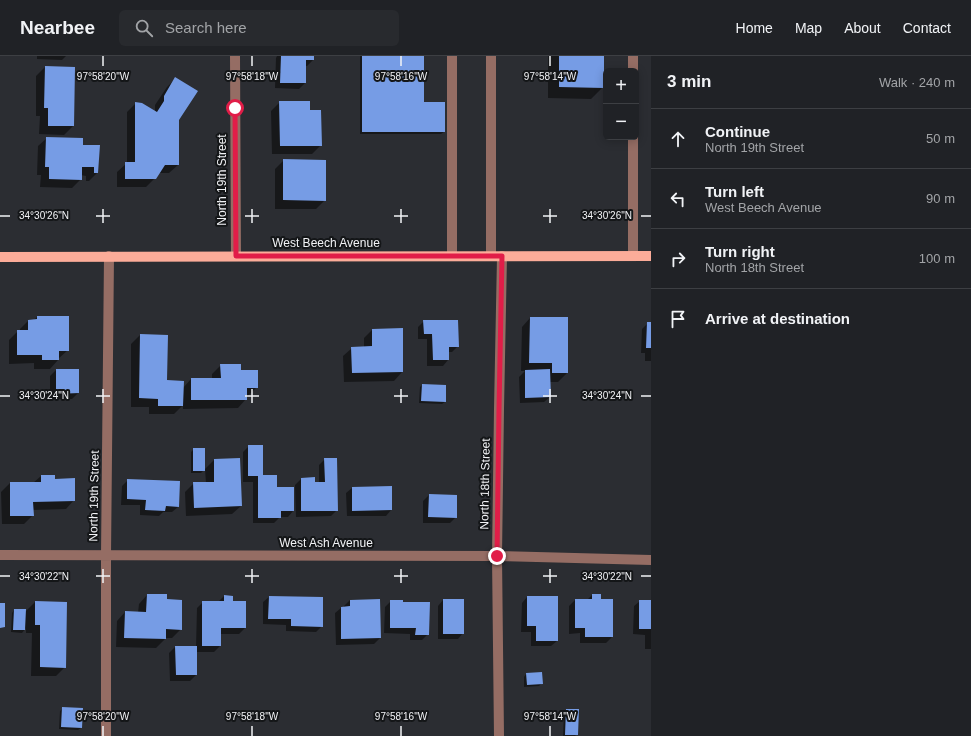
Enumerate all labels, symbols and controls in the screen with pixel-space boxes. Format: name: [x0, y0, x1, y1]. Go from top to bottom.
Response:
search box: [119, 10, 399, 46]
text: Nearbee: [20, 17, 95, 38]
icon: search: [133, 17, 155, 39]
text: Search here: [165, 19, 247, 36]
text: Home: [736, 20, 773, 36]
text: Map: [795, 20, 822, 36]
text: About: [844, 20, 881, 36]
text: Contact: [903, 20, 951, 36]
map controls: [603, 68, 639, 140]
button: +: [603, 68, 639, 104]
text: 97°58'20"W: [77, 71, 130, 82]
text: 97°58'18"W: [226, 71, 279, 82]
text: 97°58'16"W: [375, 71, 428, 82]
text: 97°58'14"W: [524, 71, 577, 82]
text: 3 min: [667, 72, 711, 91]
text: Walk · 240 m: [879, 75, 955, 90]
route start: [226, 99, 244, 117]
button: −: [603, 104, 639, 140]
text: Continue: [705, 123, 770, 140]
icon: ahead: [667, 128, 689, 150]
text: 50 m: [926, 131, 955, 146]
street label: North 19th Street: [215, 134, 229, 226]
text: North 19th Street: [705, 140, 804, 155]
text: Turn left: [705, 183, 764, 200]
icon: left: [667, 188, 689, 210]
text: 90 m: [926, 191, 955, 206]
text: West Beech Avenue: [705, 200, 822, 215]
text: 34°30'26"N: [19, 210, 69, 221]
text: 34°30'26"N: [582, 210, 632, 221]
street label: West Beech Avenue: [272, 236, 380, 250]
text: Turn right: [705, 243, 775, 260]
icon: right: [667, 248, 689, 270]
text: 100 m: [919, 251, 955, 266]
text: North 18th Street: [705, 260, 804, 275]
icon: arrive: [667, 308, 689, 330]
text: Arrive at destination: [705, 310, 850, 327]
text: 34°30'24"N: [19, 390, 69, 401]
text: 34°30'24"N: [582, 390, 632, 401]
street label: North 18th Street: [477, 438, 493, 530]
street label: North 19th Street: [86, 450, 102, 542]
street label: West Ash Avenue: [279, 536, 373, 550]
route end: [488, 547, 506, 565]
text: 34°30'22"N: [19, 571, 69, 582]
text: 34°30'22"N: [582, 571, 632, 582]
text: 97°58'20"W: [77, 711, 130, 722]
text: 97°58'18"W: [226, 711, 279, 722]
text: 97°58'16"W: [375, 711, 428, 722]
text: 97°58'14"W: [524, 711, 577, 722]

